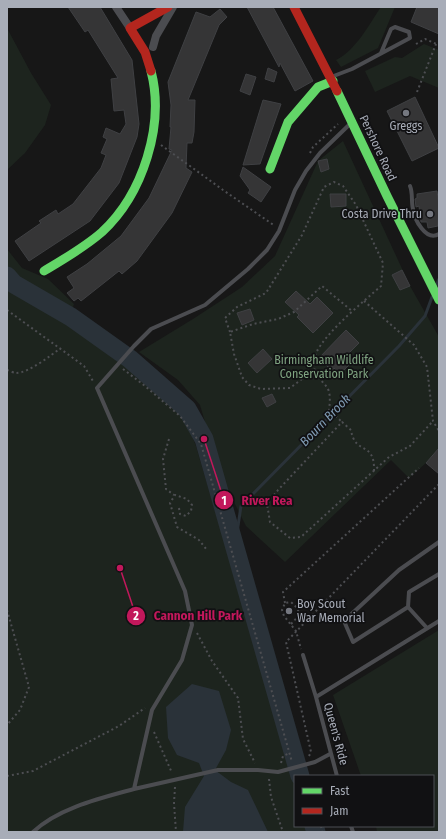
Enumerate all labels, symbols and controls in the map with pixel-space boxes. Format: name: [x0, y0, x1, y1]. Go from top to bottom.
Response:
marker: Greggs: [401, 108, 411, 118]
street label: Pershore Road: [357, 113, 399, 183]
place label: Greggs: [390, 119, 422, 133]
place label: Costa Drive Thru: [342, 207, 422, 221]
marker: Costa Drive Thru: [425, 209, 435, 219]
park label: Birmingham Wildlife Conservation Park: [274, 353, 374, 381]
water label: Bourn Brook: [297, 391, 354, 449]
callout: River Rea: [214, 488, 301, 513]
text: River Rea: [242, 493, 293, 508]
text: 1: [221, 494, 227, 508]
place label: Boy Scout War Memorial: [297, 597, 365, 625]
callout: Cannon Hill Park: [126, 603, 251, 628]
marker: Boy Scout War Memorial: [284, 606, 294, 616]
text: Cannon Hill Park: [154, 608, 243, 623]
text: 2: [132, 609, 139, 623]
street label: Queen's Ride: [321, 701, 351, 767]
legend: [294, 775, 434, 827]
text: Fast: [330, 784, 349, 798]
text: Jam: [330, 804, 348, 818]

